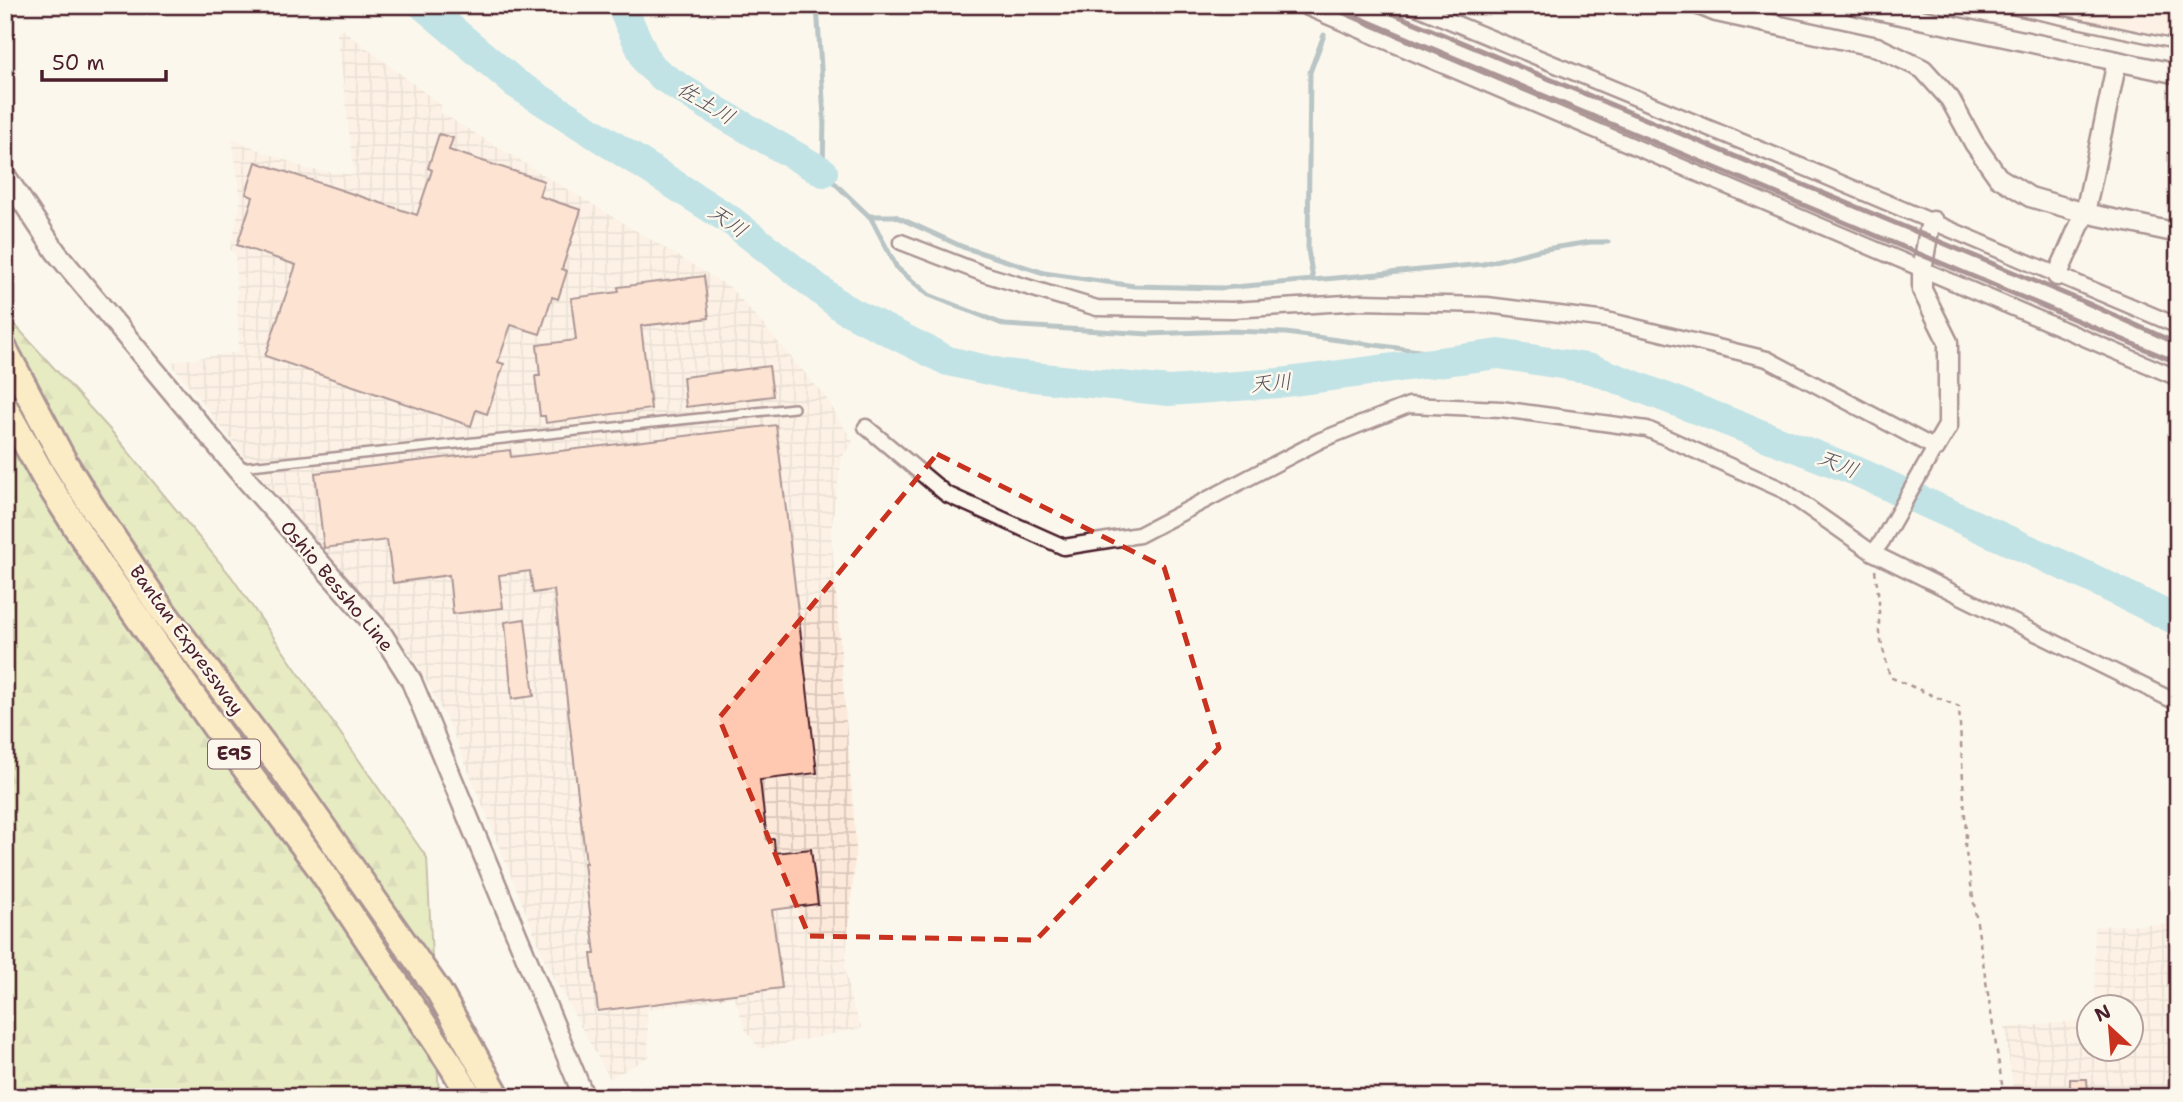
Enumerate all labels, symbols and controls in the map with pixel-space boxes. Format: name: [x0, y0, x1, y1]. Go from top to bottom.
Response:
scale bar: [42, 38, 166, 82]
text: 50 m: [52, 49, 105, 77]
water label: 佐土川: [672, 75, 740, 131]
water label: 天川: [703, 197, 753, 245]
water label: 天川: [1249, 367, 1293, 399]
water label: 天川: [1813, 443, 1863, 485]
street label: Oshio Bessho Line: [275, 515, 399, 657]
street label: Bantan Expressway: [124, 560, 250, 720]
road number: E95: [208, 740, 260, 768]
north arrow: [2074, 993, 2144, 1064]
text: N: [2091, 999, 2115, 1028]

